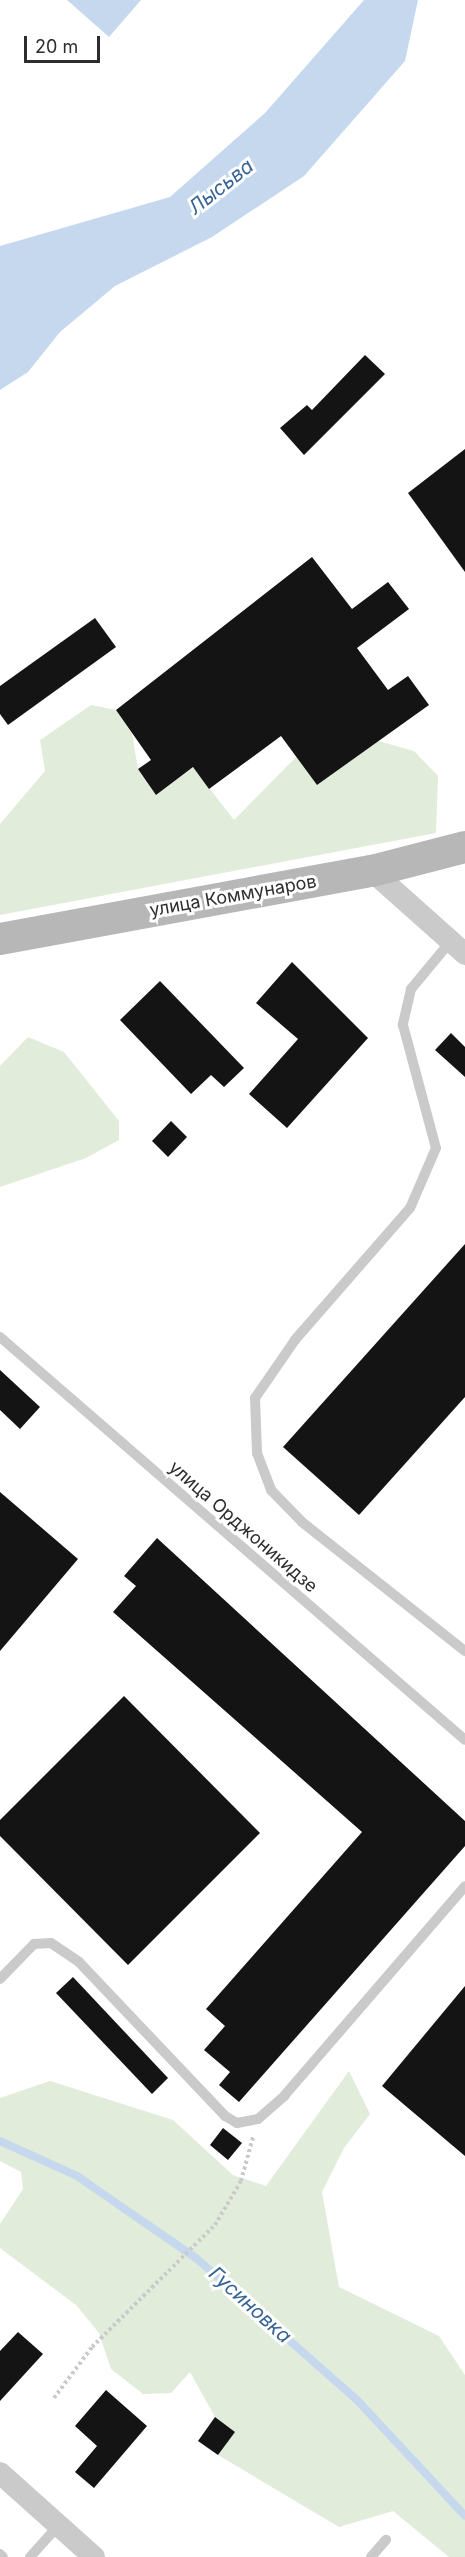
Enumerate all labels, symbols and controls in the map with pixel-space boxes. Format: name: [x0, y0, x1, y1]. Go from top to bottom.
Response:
scale bar: [27, 24, 104, 62]
text: 20 m: [35, 36, 78, 57]
water label: Лысьва: [184, 154, 258, 220]
street label: улица Коммунаров: [148, 871, 318, 921]
street label: улица Орджоникидзе: [164, 1457, 322, 1597]
water label: Гусиновка: [204, 2262, 296, 2348]

